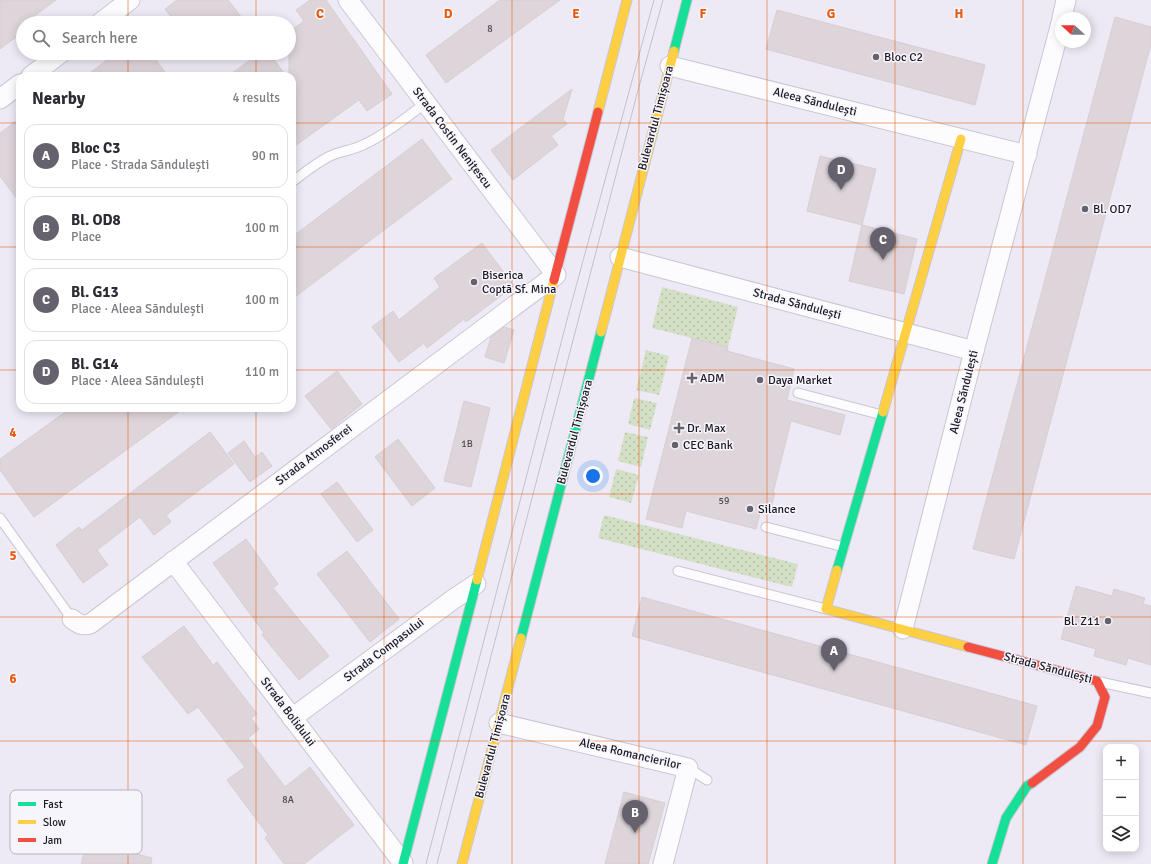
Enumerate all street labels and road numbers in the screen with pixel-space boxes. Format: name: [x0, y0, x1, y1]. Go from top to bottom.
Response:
street label: Bulevardul Timișoara: [635, 64, 677, 172]
street label: Strada Costin Nenițescu: [409, 84, 495, 192]
street label: Aleea Săndulești: [772, 84, 858, 120]
street label: Strada Săndulești: [751, 285, 843, 323]
street label: Aleea Săndulești: [946, 349, 982, 435]
street label: Bulevardul Timișoara: [554, 378, 596, 486]
street label: Strada Atmosferei: [273, 421, 355, 489]
street label: Strada Compasului: [341, 615, 427, 685]
street label: Strada Săndulești: [1002, 649, 1094, 687]
street label: Strada Bolidului: [257, 674, 319, 750]
street label: Bulevardul Timișoara: [472, 692, 514, 800]
street label: Aleea Romancierilor: [578, 735, 683, 773]

